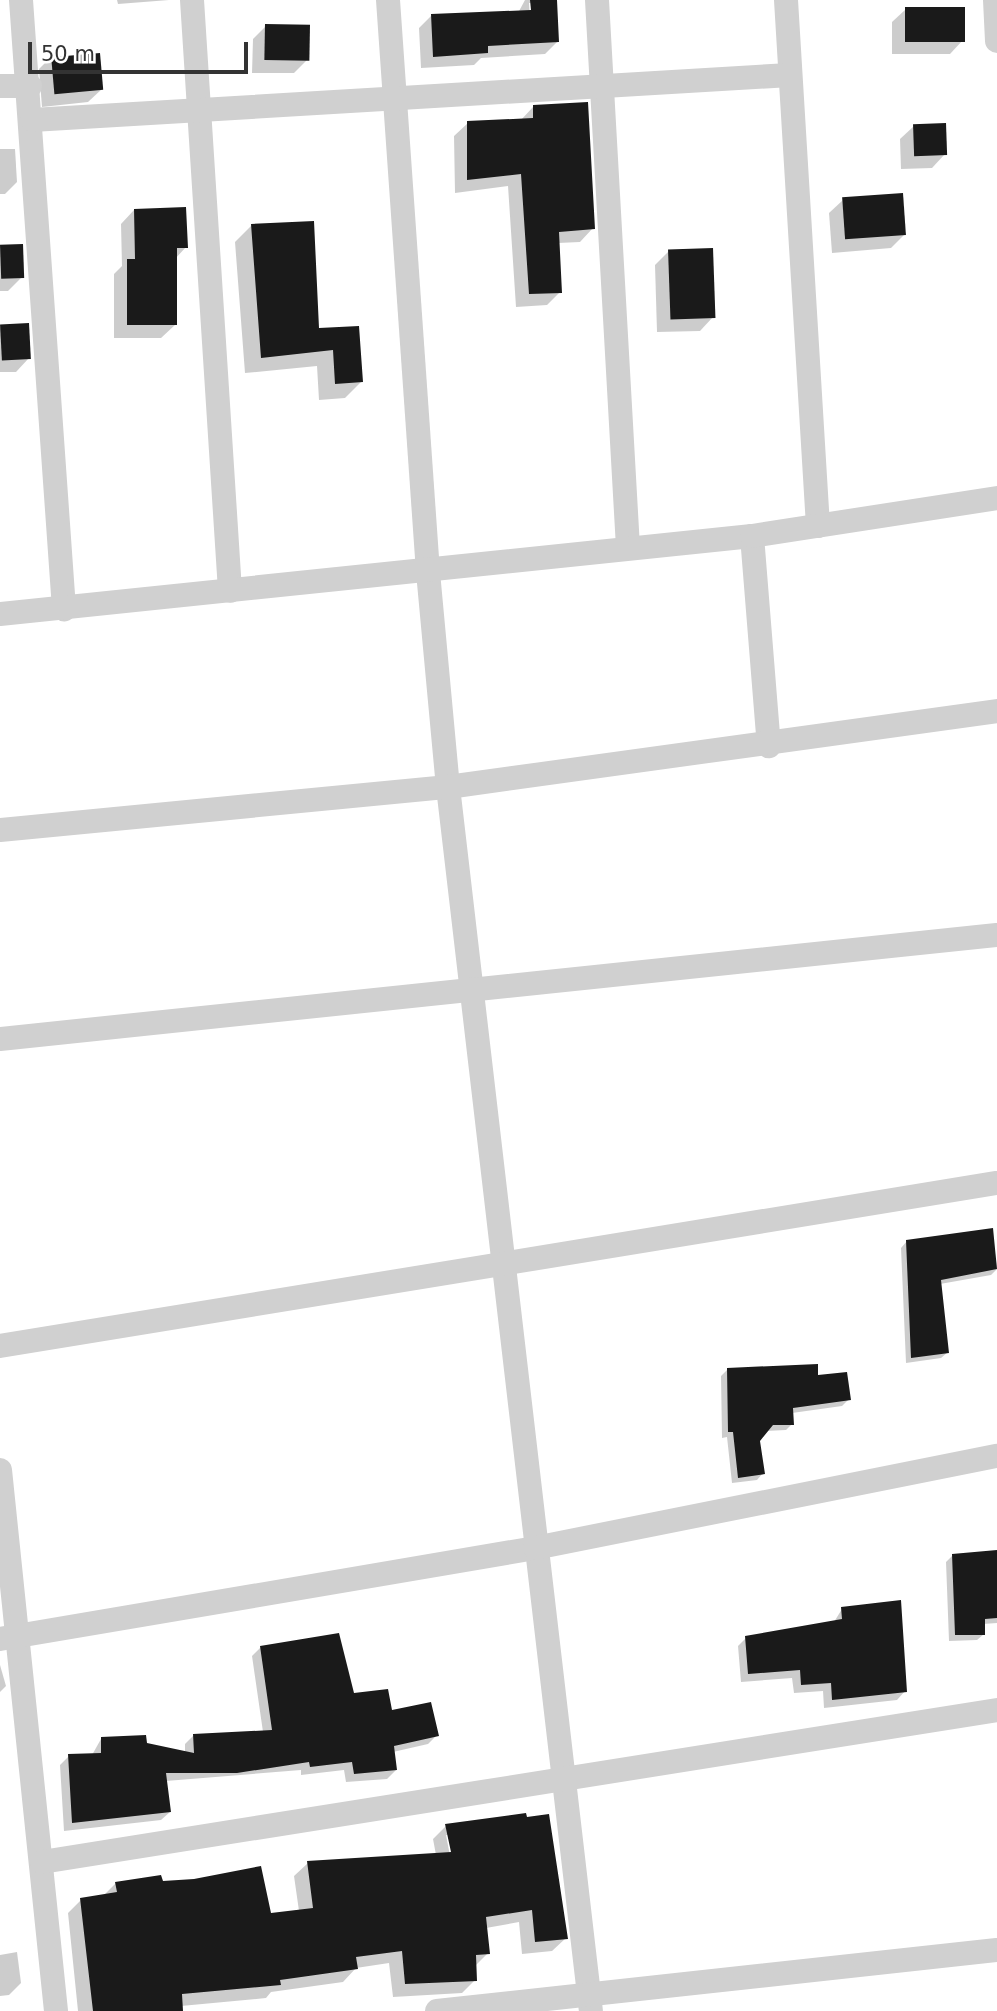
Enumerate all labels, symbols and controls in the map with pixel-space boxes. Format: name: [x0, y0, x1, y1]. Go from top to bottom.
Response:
scale bar: [32, 28, 252, 72]
text: 50 m: [41, 42, 95, 66]

